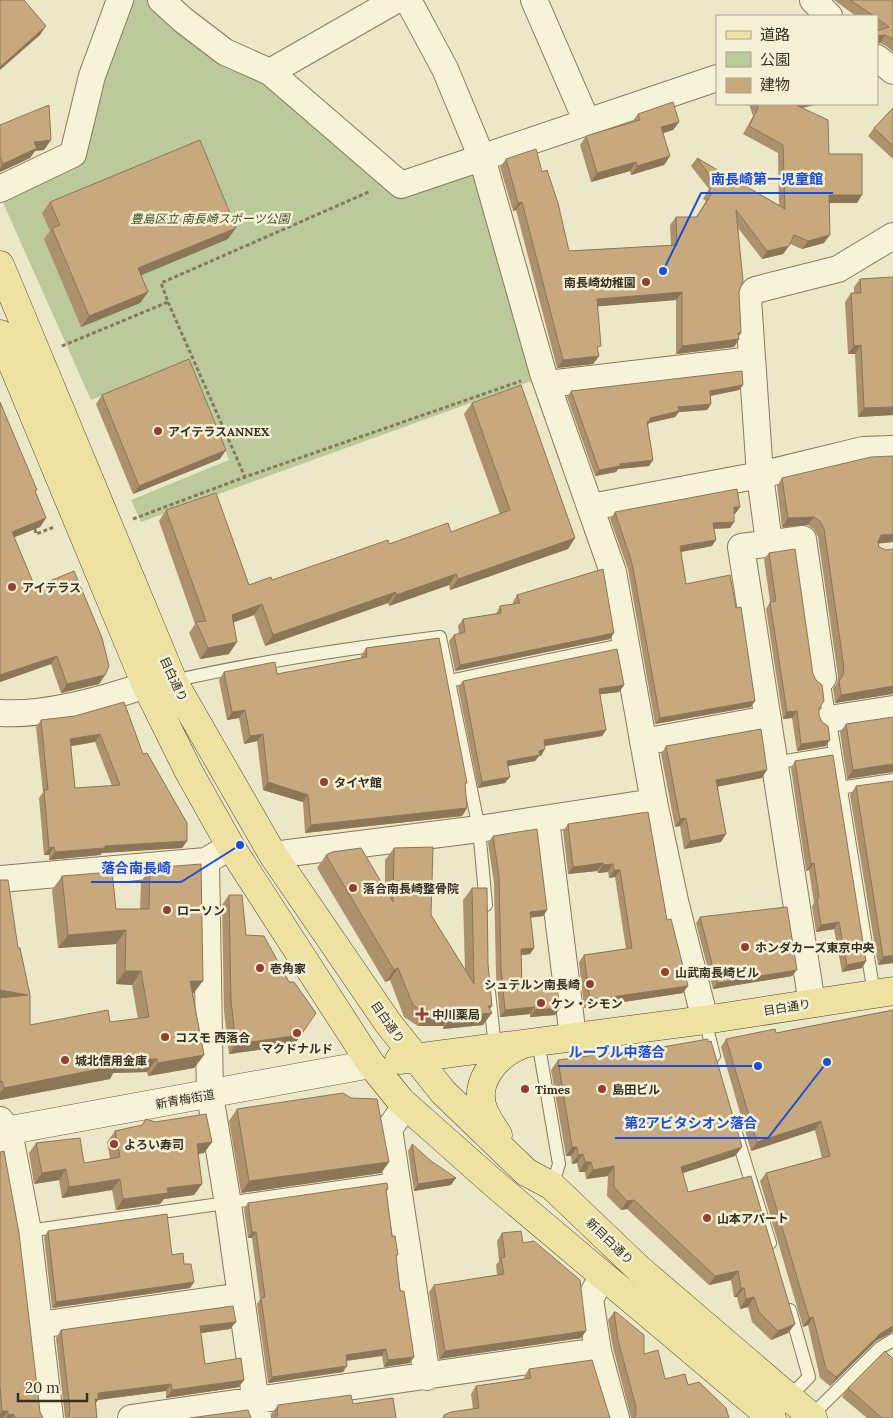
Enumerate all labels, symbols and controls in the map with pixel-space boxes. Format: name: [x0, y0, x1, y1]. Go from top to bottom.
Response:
legend: [716, 15, 878, 105]
text: 道路: [760, 25, 790, 44]
text: 公園: [760, 50, 790, 69]
text: 建物: [760, 75, 790, 94]
callout: 南長崎第一児童館: [701, 164, 833, 193]
text: 南長崎第一児童館: [711, 170, 823, 188]
park label: 豊島区立 南長崎スポーツ公園: [131, 211, 291, 226]
place label: 南長崎幼稚園: [564, 275, 636, 290]
marker: 南長崎幼稚園: [640, 276, 652, 288]
place label: アイテラスANNEX: [168, 424, 270, 439]
marker: アイテラスANNEX: [152, 425, 164, 437]
place label: アイテラス: [22, 580, 81, 595]
marker: アイテラス: [6, 581, 18, 593]
street label: 目白通り: [157, 654, 191, 704]
place label: タイヤ館: [334, 775, 382, 790]
marker: タイヤ館: [318, 776, 330, 788]
callout: 落合南長崎: [91, 853, 181, 882]
text: 落合南長崎: [101, 859, 171, 877]
place label: 落合南長崎整骨院: [363, 881, 459, 896]
marker: 落合南長崎整骨院: [347, 882, 359, 894]
place label: ローソン: [177, 903, 225, 918]
marker: ローソン: [161, 904, 173, 916]
place label: ホンダカーズ東京中央: [755, 940, 874, 955]
marker: ホンダカーズ東京中央: [739, 941, 751, 953]
place label: 壱角家: [270, 961, 306, 976]
marker: 壱角家: [254, 962, 266, 974]
place label: 山武南長崎ビル: [675, 965, 759, 980]
marker: 山武南長崎ビル: [659, 966, 671, 978]
place label: シュテルン南長崎: [484, 977, 580, 992]
marker: シュテルン南長崎: [584, 978, 596, 990]
place label: ケン・シモン: [551, 996, 623, 1011]
street label: 目白通り: [762, 996, 812, 1018]
marker: ケン・シモン: [535, 997, 547, 1009]
street label: 目白通り: [368, 998, 408, 1046]
place label: 中川薬局: [432, 1007, 480, 1022]
marker: 中川薬局: [416, 1008, 428, 1020]
marker: マクドナルド: [291, 1027, 303, 1039]
place label: コスモ 西落合: [175, 1030, 250, 1045]
marker: コスモ 西落合: [159, 1031, 171, 1043]
callout: ルーブル中落合: [558, 1037, 676, 1066]
place label: マクドナルド: [261, 1041, 333, 1056]
text: ルーブル中落合: [568, 1043, 666, 1061]
place label: 城北信用金庫: [75, 1053, 147, 1068]
marker: 城北信用金庫: [59, 1054, 71, 1066]
place label: Times: [535, 1082, 570, 1097]
place label: 島田ビル: [612, 1082, 660, 1097]
marker: Times: [519, 1083, 531, 1095]
marker: 島田ビル: [596, 1083, 608, 1095]
street label: 新青梅街道: [154, 1086, 216, 1112]
callout: 第2アビタシオン落合: [615, 1109, 768, 1138]
text: 第2アビタシオン落合: [624, 1114, 758, 1132]
place label: よろい寿司: [124, 1137, 184, 1152]
marker: よろい寿司: [108, 1138, 120, 1150]
place label: 山本アパート: [717, 1211, 789, 1226]
marker: 山本アパート: [701, 1212, 713, 1224]
street label: 新目白通り: [583, 1215, 637, 1267]
scale bar: [18, 1370, 86, 1402]
text: 20 m: [25, 1378, 60, 1397]

